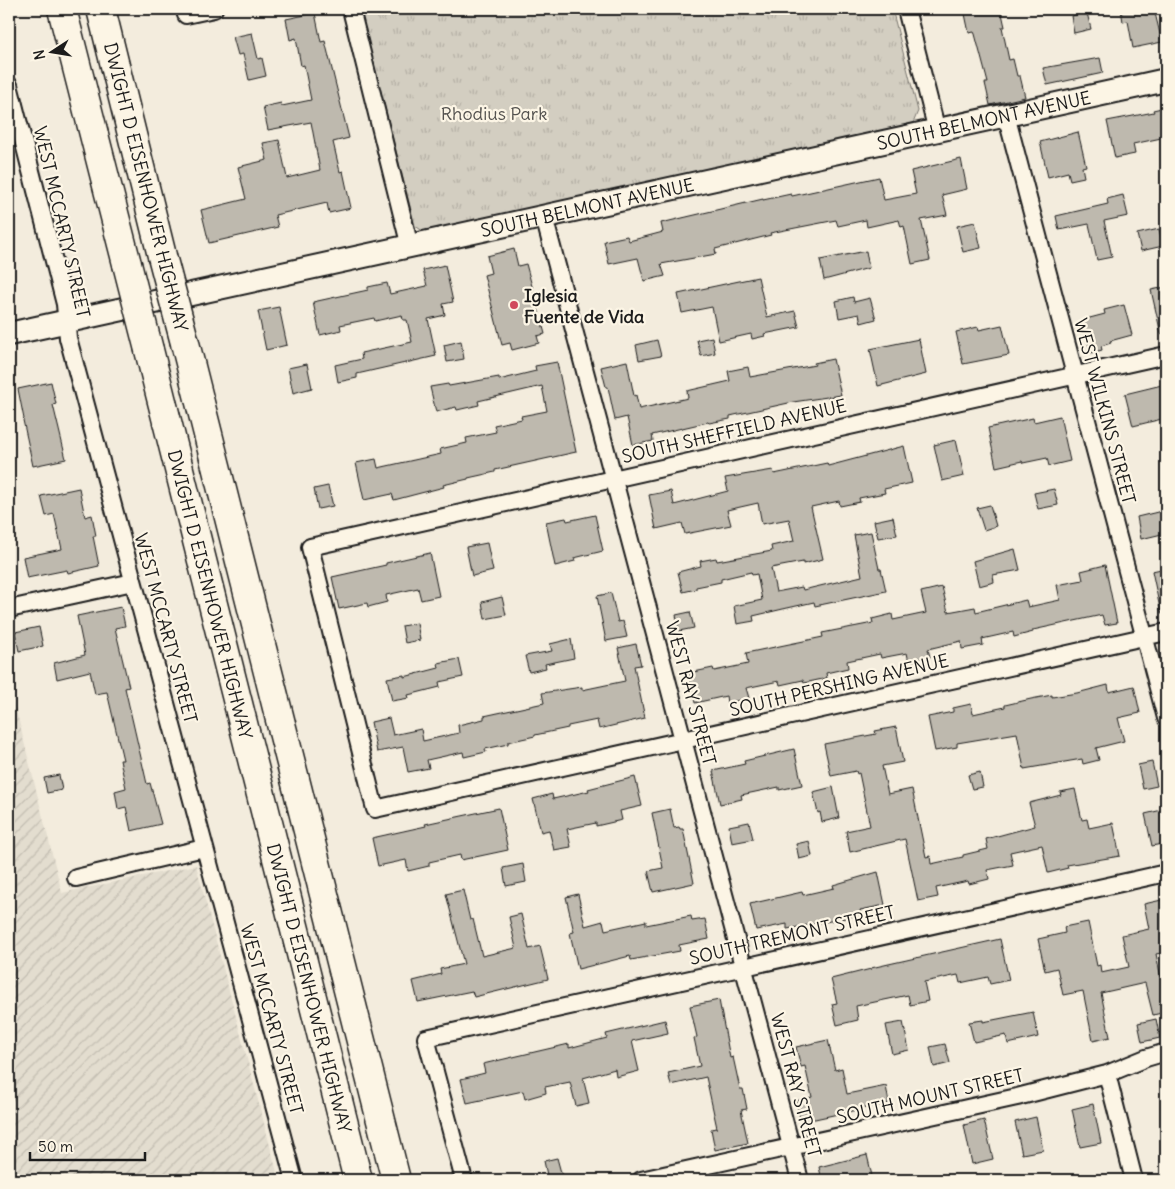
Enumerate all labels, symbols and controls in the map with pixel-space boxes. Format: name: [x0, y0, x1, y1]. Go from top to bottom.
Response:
north arrow: [28, 28, 78, 78]
street label: DWIGHT D EISENHOWER HIGHWAY: [99, 40, 193, 334]
text: N: [29, 48, 49, 61]
street label: SOUTH BELMONT AVENUE: [875, 85, 1093, 155]
park label: Rhodius Park: [441, 102, 547, 125]
street label: WEST MCCARTY STREET: [29, 124, 95, 320]
street label: SOUTH BELMONT AVENUE: [478, 172, 696, 242]
place label: Iglesia Fuente de Vida: [524, 284, 644, 328]
marker: Iglesia Fuente de Vida: [508, 299, 520, 311]
street label: WEST WILKINS STREET: [1069, 315, 1141, 507]
street label: SOUTH SHEFFIELD AVENUE: [619, 394, 849, 468]
street label: DWIGHT D EISENHOWER HIGHWAY: [163, 447, 258, 741]
street label: WEST MCCARTY STREET: [130, 530, 202, 726]
street label: WEST RAY STREET: [661, 618, 721, 768]
street label: SOUTH PERSHING AVENUE: [727, 649, 951, 721]
street label: DWIGHT D EISENHOWER HIGHWAY: [262, 841, 357, 1135]
street label: SOUTH TREMONT STREET: [687, 900, 897, 970]
street label: WEST MCCARTY STREET: [236, 921, 308, 1117]
street label: WEST RAY STREET: [766, 1010, 826, 1160]
street label: SOUTH MOUNT STREET: [834, 1063, 1026, 1129]
scale bar: [30, 1129, 145, 1161]
text: 50 m: [38, 1137, 73, 1156]

